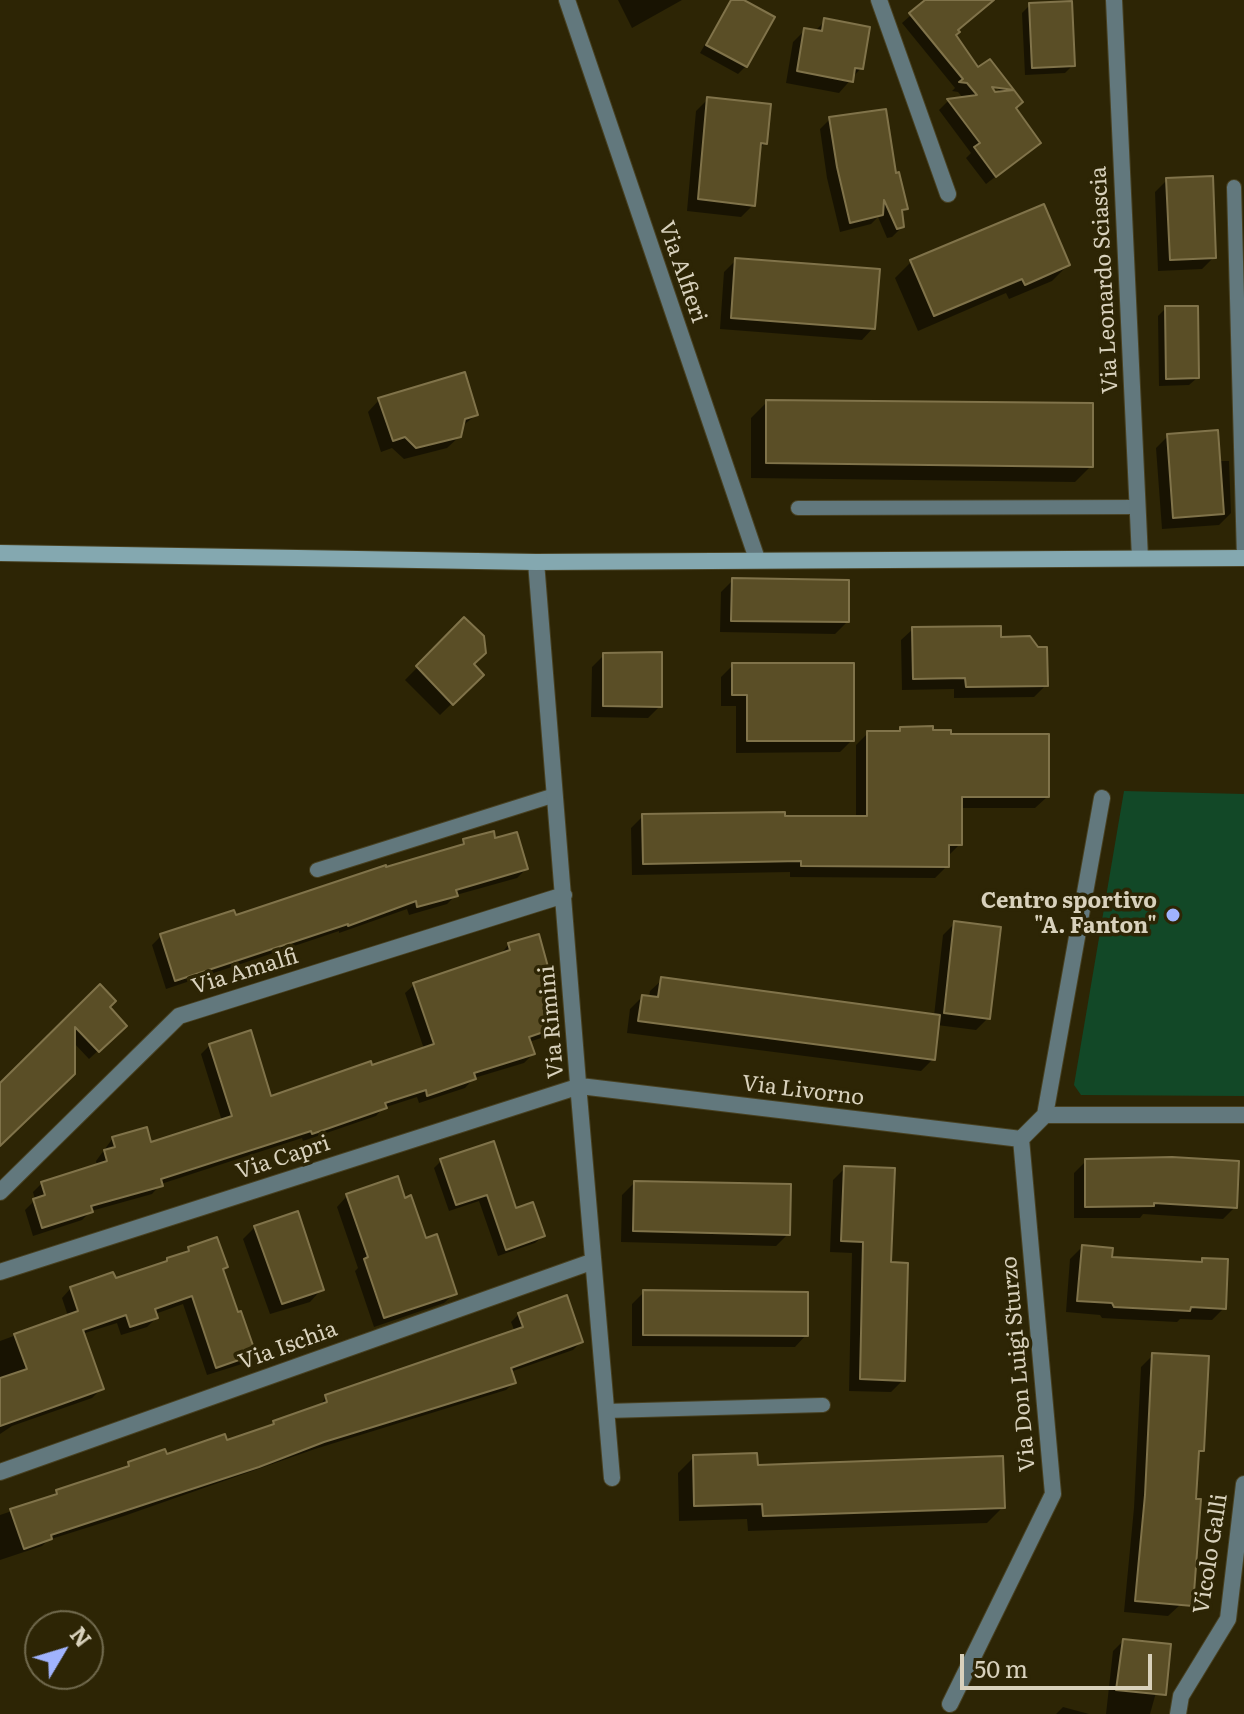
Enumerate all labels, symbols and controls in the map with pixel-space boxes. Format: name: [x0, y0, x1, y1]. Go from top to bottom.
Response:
street label: Via Leonardo Sciascia: [1086, 166, 1124, 394]
street label: Via Alfieri: [652, 218, 712, 326]
place label: Centro sportivo "A. Fanton": [981, 889, 1157, 940]
marker: Centro sportivo "A. Fanton": [1164, 906, 1182, 924]
street label: Via Amalfi: [189, 943, 301, 1001]
street label: Via Rimini: [534, 964, 570, 1080]
street label: Via Livorno: [740, 1070, 866, 1112]
street label: Via Capri: [233, 1130, 333, 1186]
street label: Via Don Luigi Sturzo: [996, 1255, 1042, 1473]
street label: Via Ischia: [235, 1316, 341, 1376]
street label: Vicolo Galli: [1188, 1492, 1234, 1616]
north arrow: [24, 1610, 104, 1690]
text: N: [63, 1619, 100, 1654]
scale bar: [964, 1638, 1156, 1688]
text: 50 m: [974, 1650, 1028, 1685]

